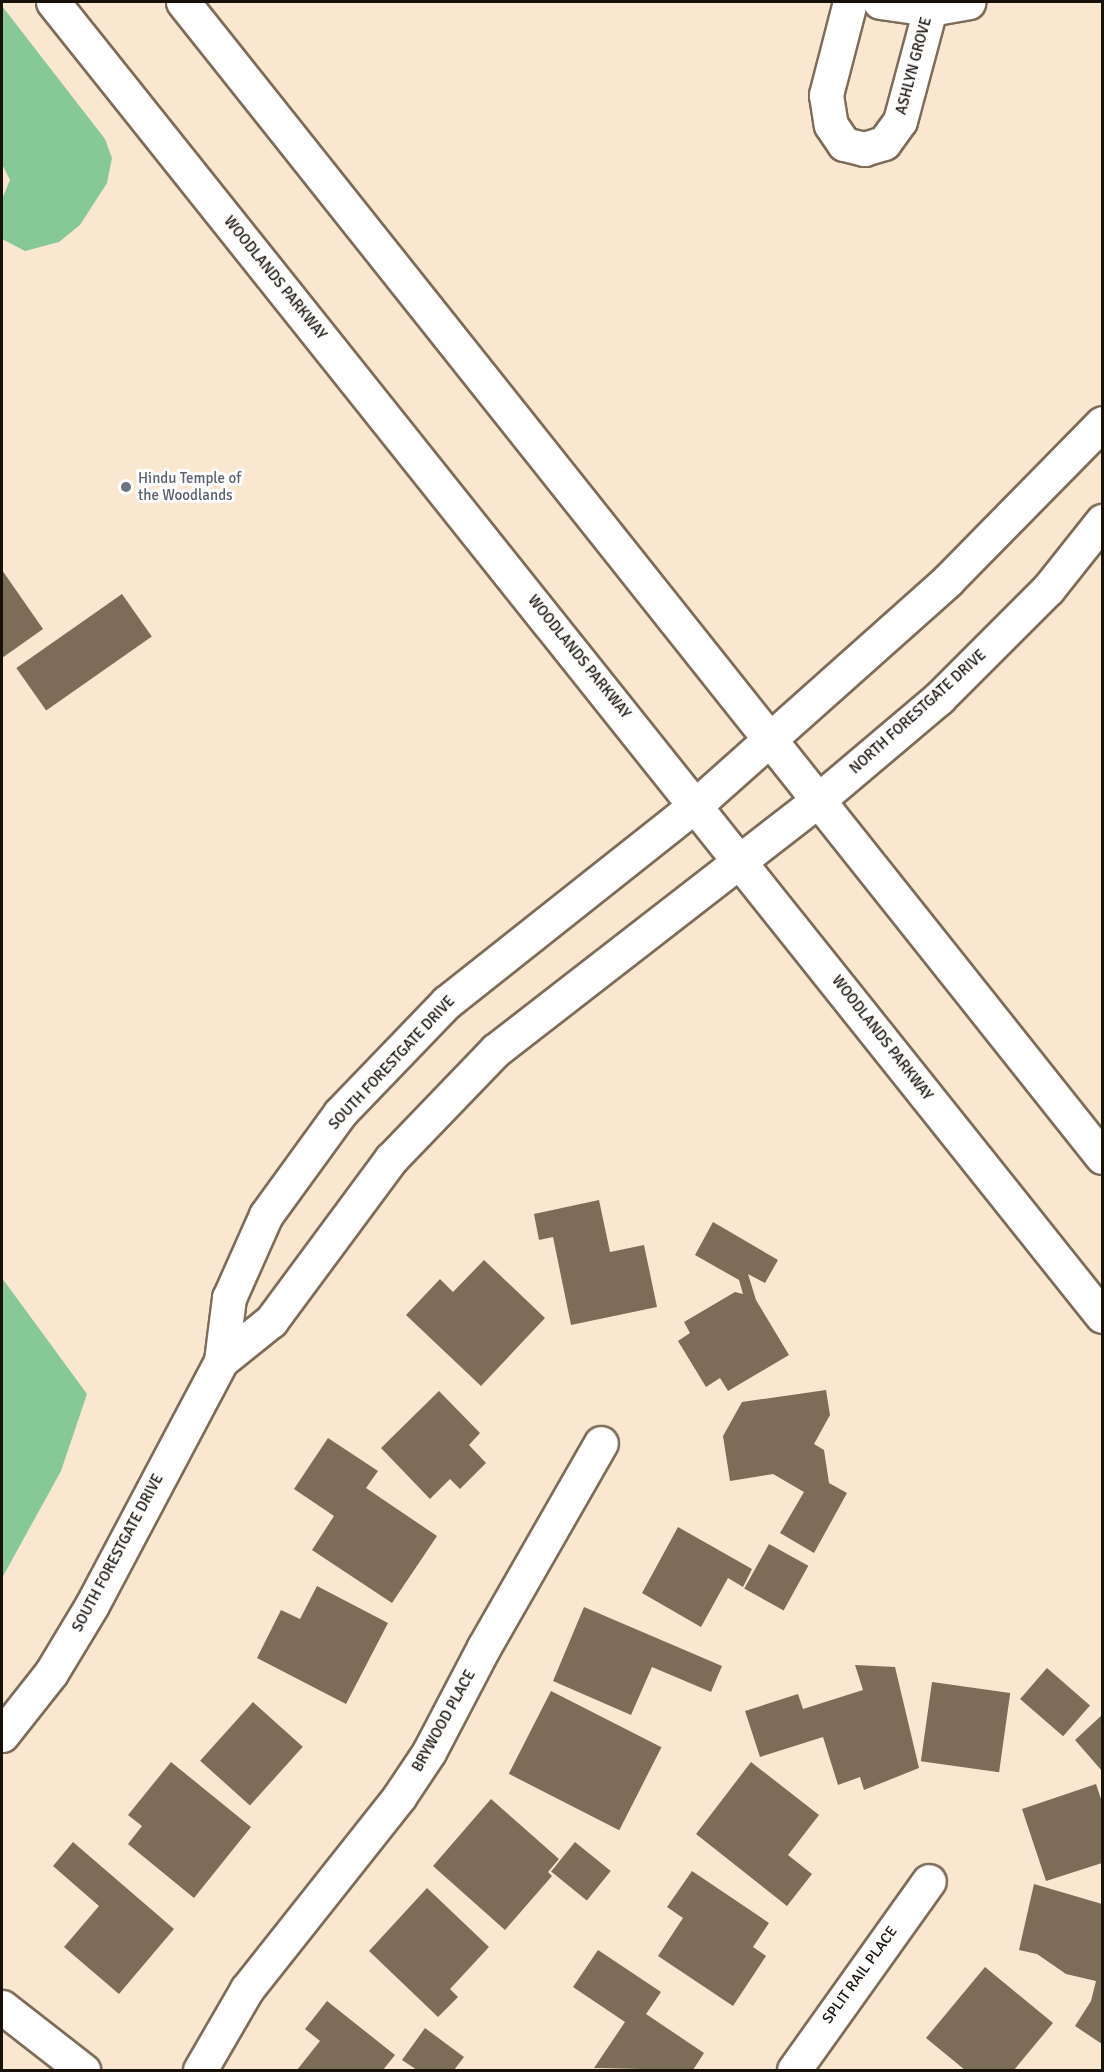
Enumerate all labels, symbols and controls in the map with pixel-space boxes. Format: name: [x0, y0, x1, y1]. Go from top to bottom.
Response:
street label: ASHLYN GROVE: [892, 15, 936, 117]
street label: WOODLANDS PARKWAY: [220, 213, 330, 343]
place label: Hindu Temple of the Woodlands: [138, 469, 241, 504]
marker: Hindu Temple of the Woodlands: [119, 480, 133, 494]
street label: WOODLANDS PARKWAY: [524, 592, 634, 722]
street label: NORTH FORESTGATE DRIVE: [846, 646, 990, 778]
street label: WOODLANDS PARKWAY: [828, 972, 936, 1104]
street label: SOUTH FORESTGATE DRIVE: [325, 992, 459, 1134]
street label: SOUTH FORESTGATE DRIVE: [69, 1471, 167, 1635]
street label: BRYWOOD PLACE: [409, 1667, 479, 1775]
street label: SPLIT RAIL PLACE: [819, 1923, 901, 2027]

